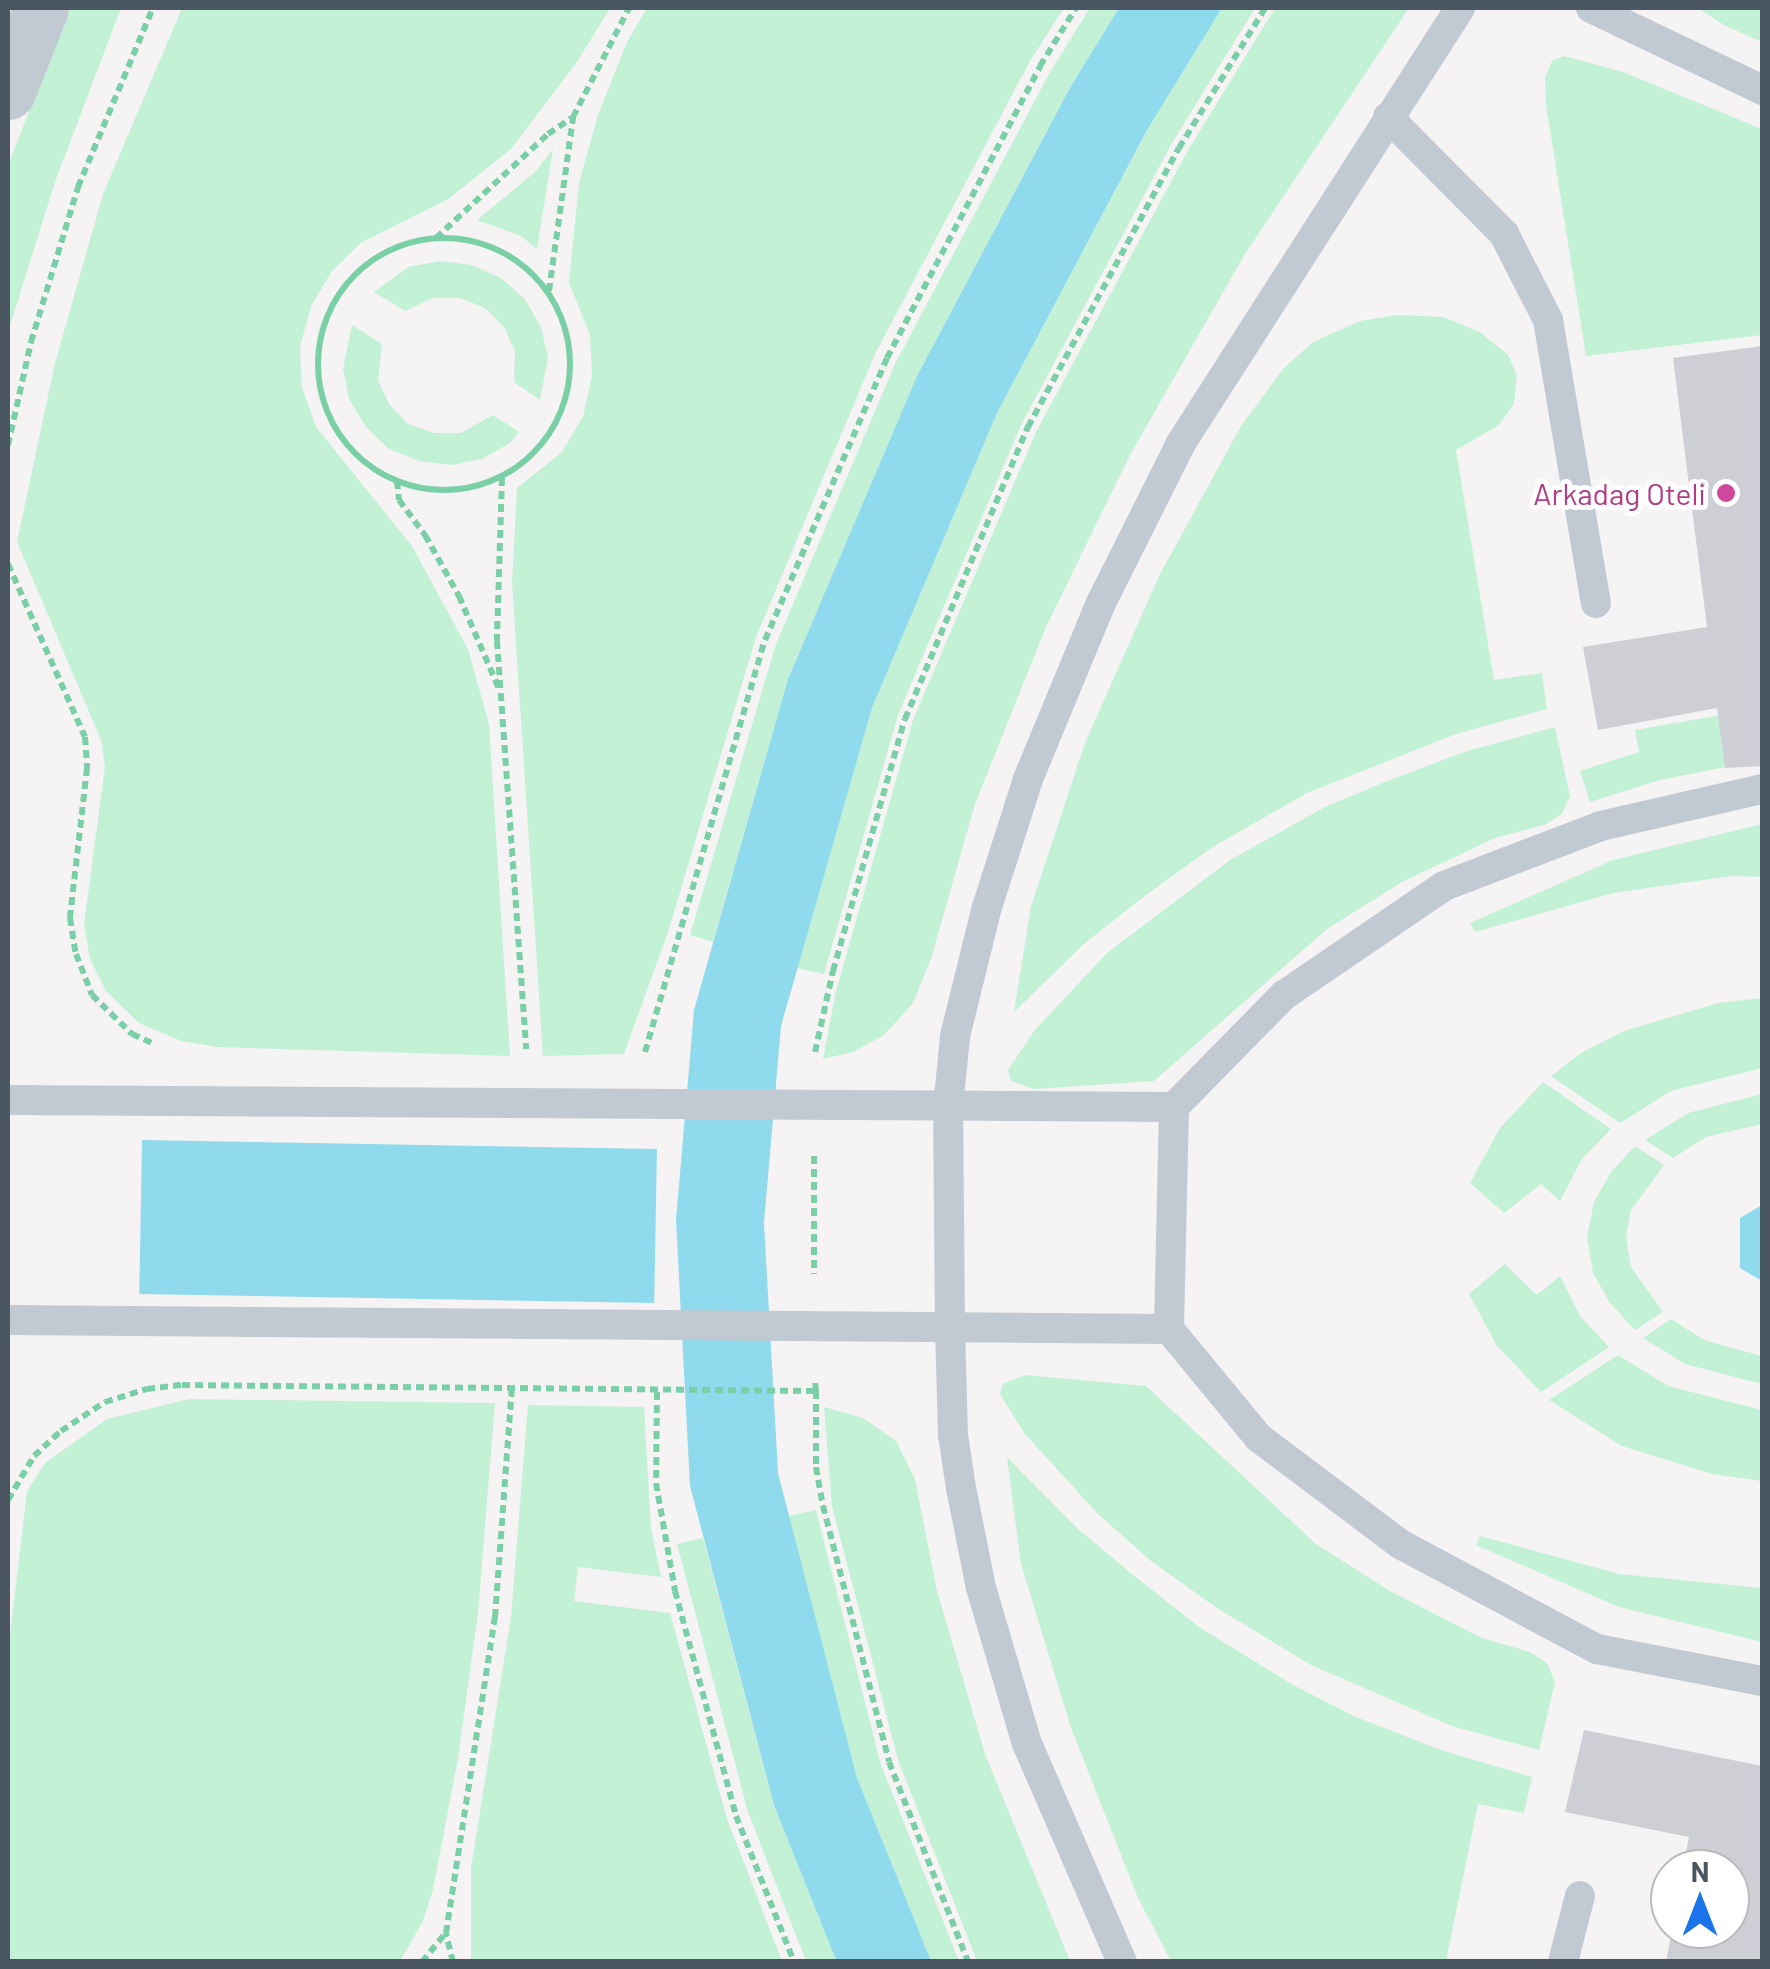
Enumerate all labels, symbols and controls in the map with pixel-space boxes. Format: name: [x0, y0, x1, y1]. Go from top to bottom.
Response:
place label: Arkadag Oteli: [1533, 475, 1706, 511]
marker: Arkadag Oteli: [1715, 482, 1737, 504]
north arrow: [1650, 1849, 1750, 1949]
text: N: [1691, 1854, 1709, 1888]

